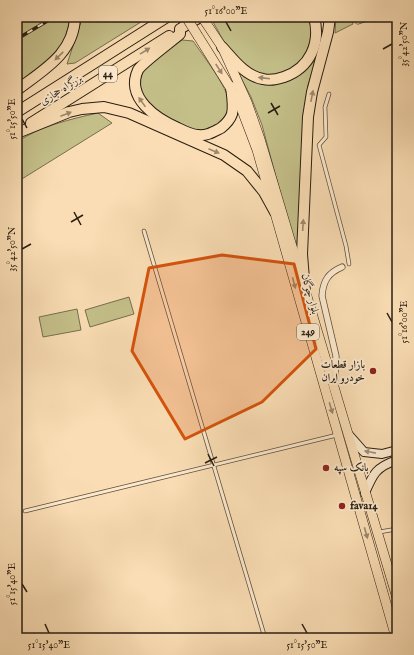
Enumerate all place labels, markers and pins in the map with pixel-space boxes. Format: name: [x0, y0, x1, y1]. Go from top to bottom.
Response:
place label: بازار قطعات خودرو ایران: [321, 358, 365, 385]
marker: بازار قطعات خودرو ایران: [368, 366, 378, 376]
place label: بانک سپه: [334, 461, 369, 475]
marker: بانک سپه: [321, 463, 331, 473]
place label: fava14: [350, 499, 378, 513]
marker: fava14: [337, 501, 347, 511]

